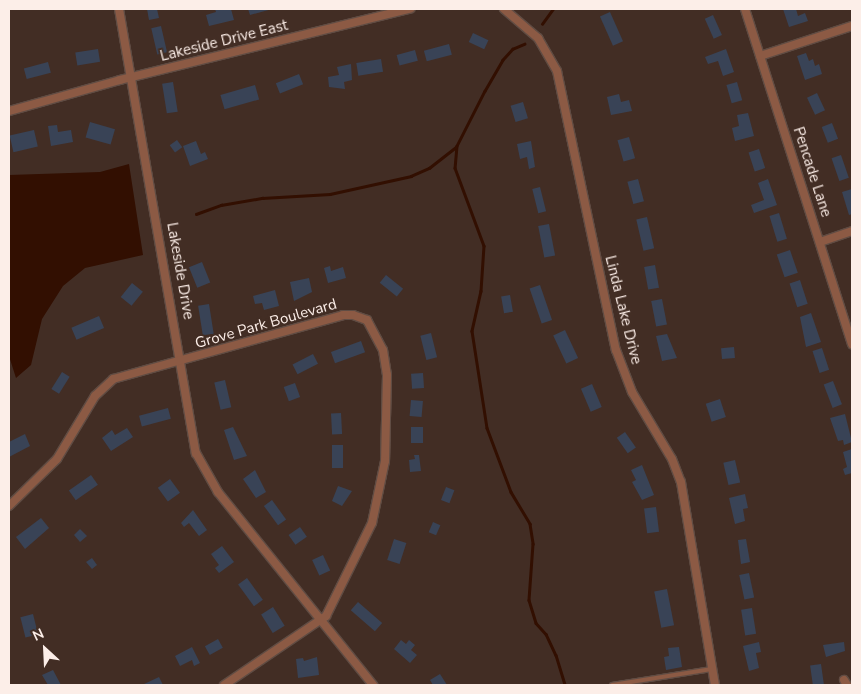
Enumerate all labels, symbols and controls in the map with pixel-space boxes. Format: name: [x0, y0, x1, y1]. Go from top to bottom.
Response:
street label: Lakeside Drive East: [158, 16, 290, 66]
street label: Pencade Lane: [789, 125, 835, 219]
street label: Lakeside Drive: [163, 221, 197, 321]
street label: Linda Lake Drive: [601, 254, 645, 366]
street label: Grove Park Boulevard: [193, 295, 339, 353]
north arrow: [20, 624, 70, 674]
text: N: [30, 624, 47, 646]

